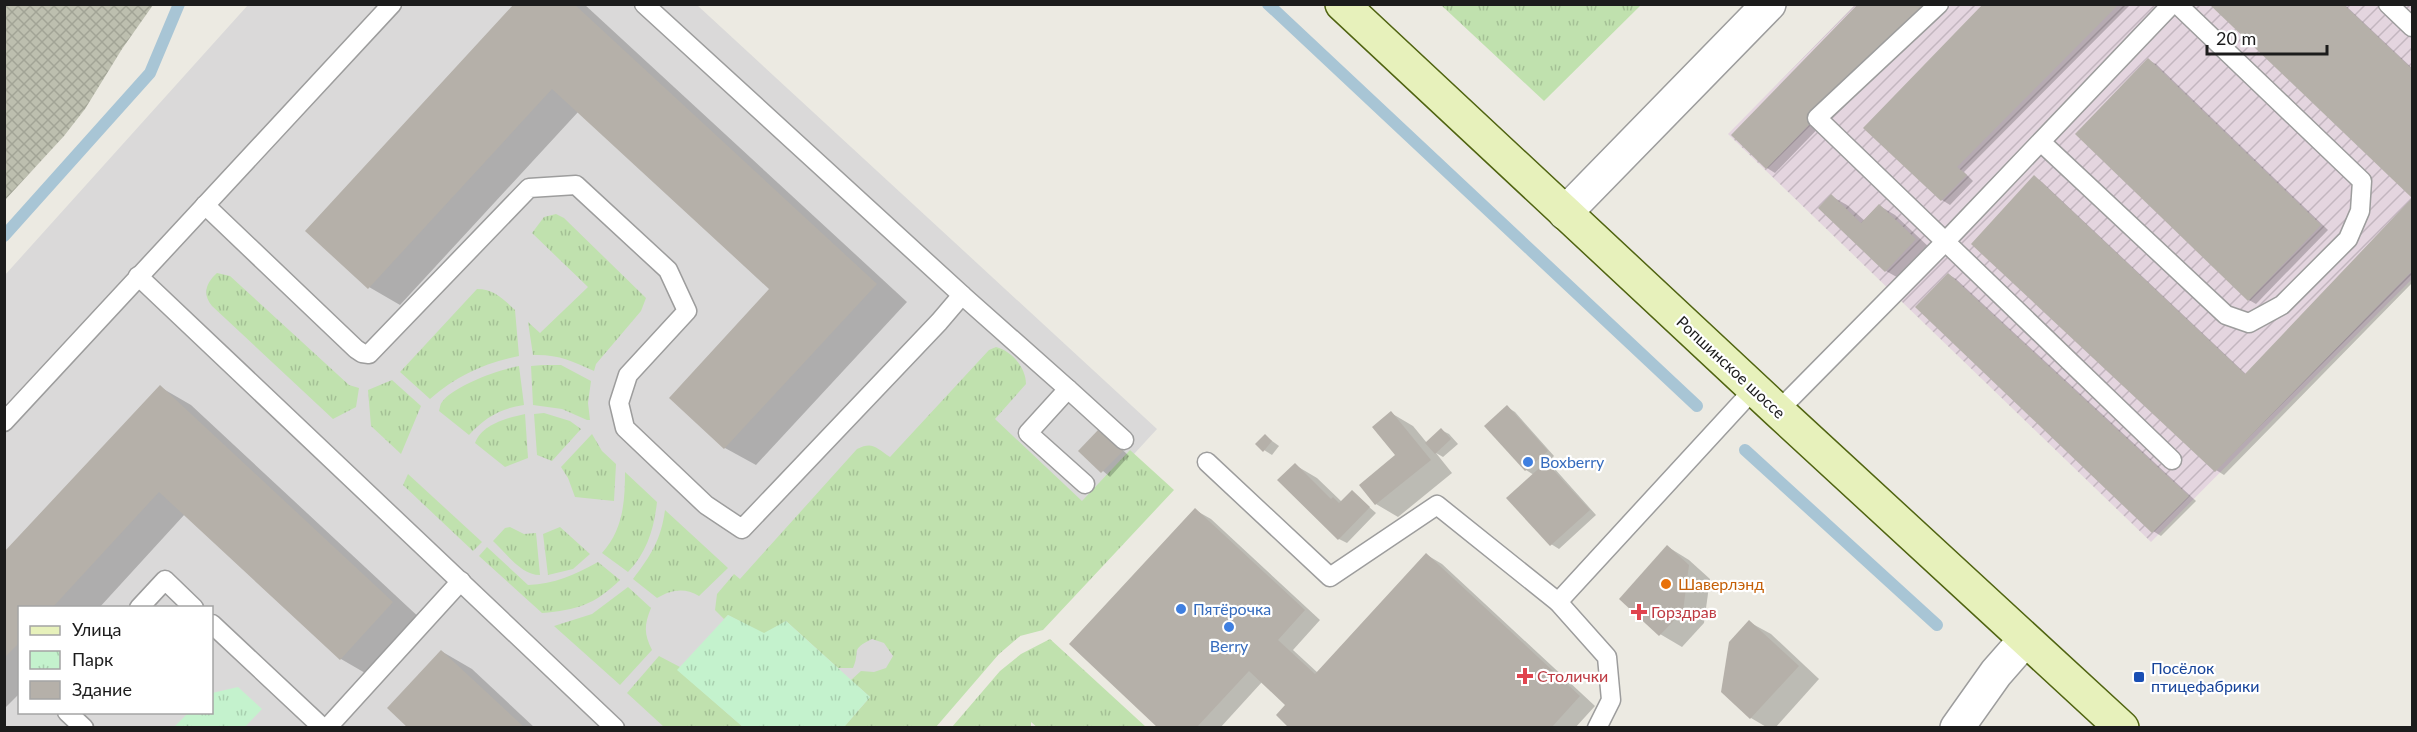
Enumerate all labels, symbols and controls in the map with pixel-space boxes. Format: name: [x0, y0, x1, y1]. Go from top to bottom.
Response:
scale bar: [2207, 18, 2327, 56]
text: 20 m: [2216, 27, 2256, 49]
street label: Ропшинское шоссе: [1673, 311, 1790, 422]
place label: Boxberry: [1540, 452, 1605, 471]
marker: Boxberry: [1521, 455, 1535, 469]
place label: Шаверлэнд: [1678, 574, 1764, 593]
marker: Шаверлэнд: [1659, 577, 1673, 591]
place label: Пятёрочка: [1193, 599, 1271, 618]
marker: Пятёрочка: [1174, 602, 1188, 616]
place label: Горздрав: [1651, 602, 1717, 621]
marker: Горздрав: [1632, 605, 1646, 619]
legend: [18, 606, 213, 714]
text: Улица: [72, 618, 122, 640]
marker: Berry: [1222, 620, 1236, 634]
place label: Berry: [1210, 636, 1249, 655]
text: Парк: [72, 648, 114, 670]
place label: Посёлок птицефабрики: [2151, 658, 2260, 695]
place label: Столички: [1537, 666, 1608, 685]
marker: Столички: [1518, 669, 1532, 683]
marker: Посёлок птицефабрики: [2132, 670, 2146, 684]
text: Здание: [72, 678, 132, 700]

